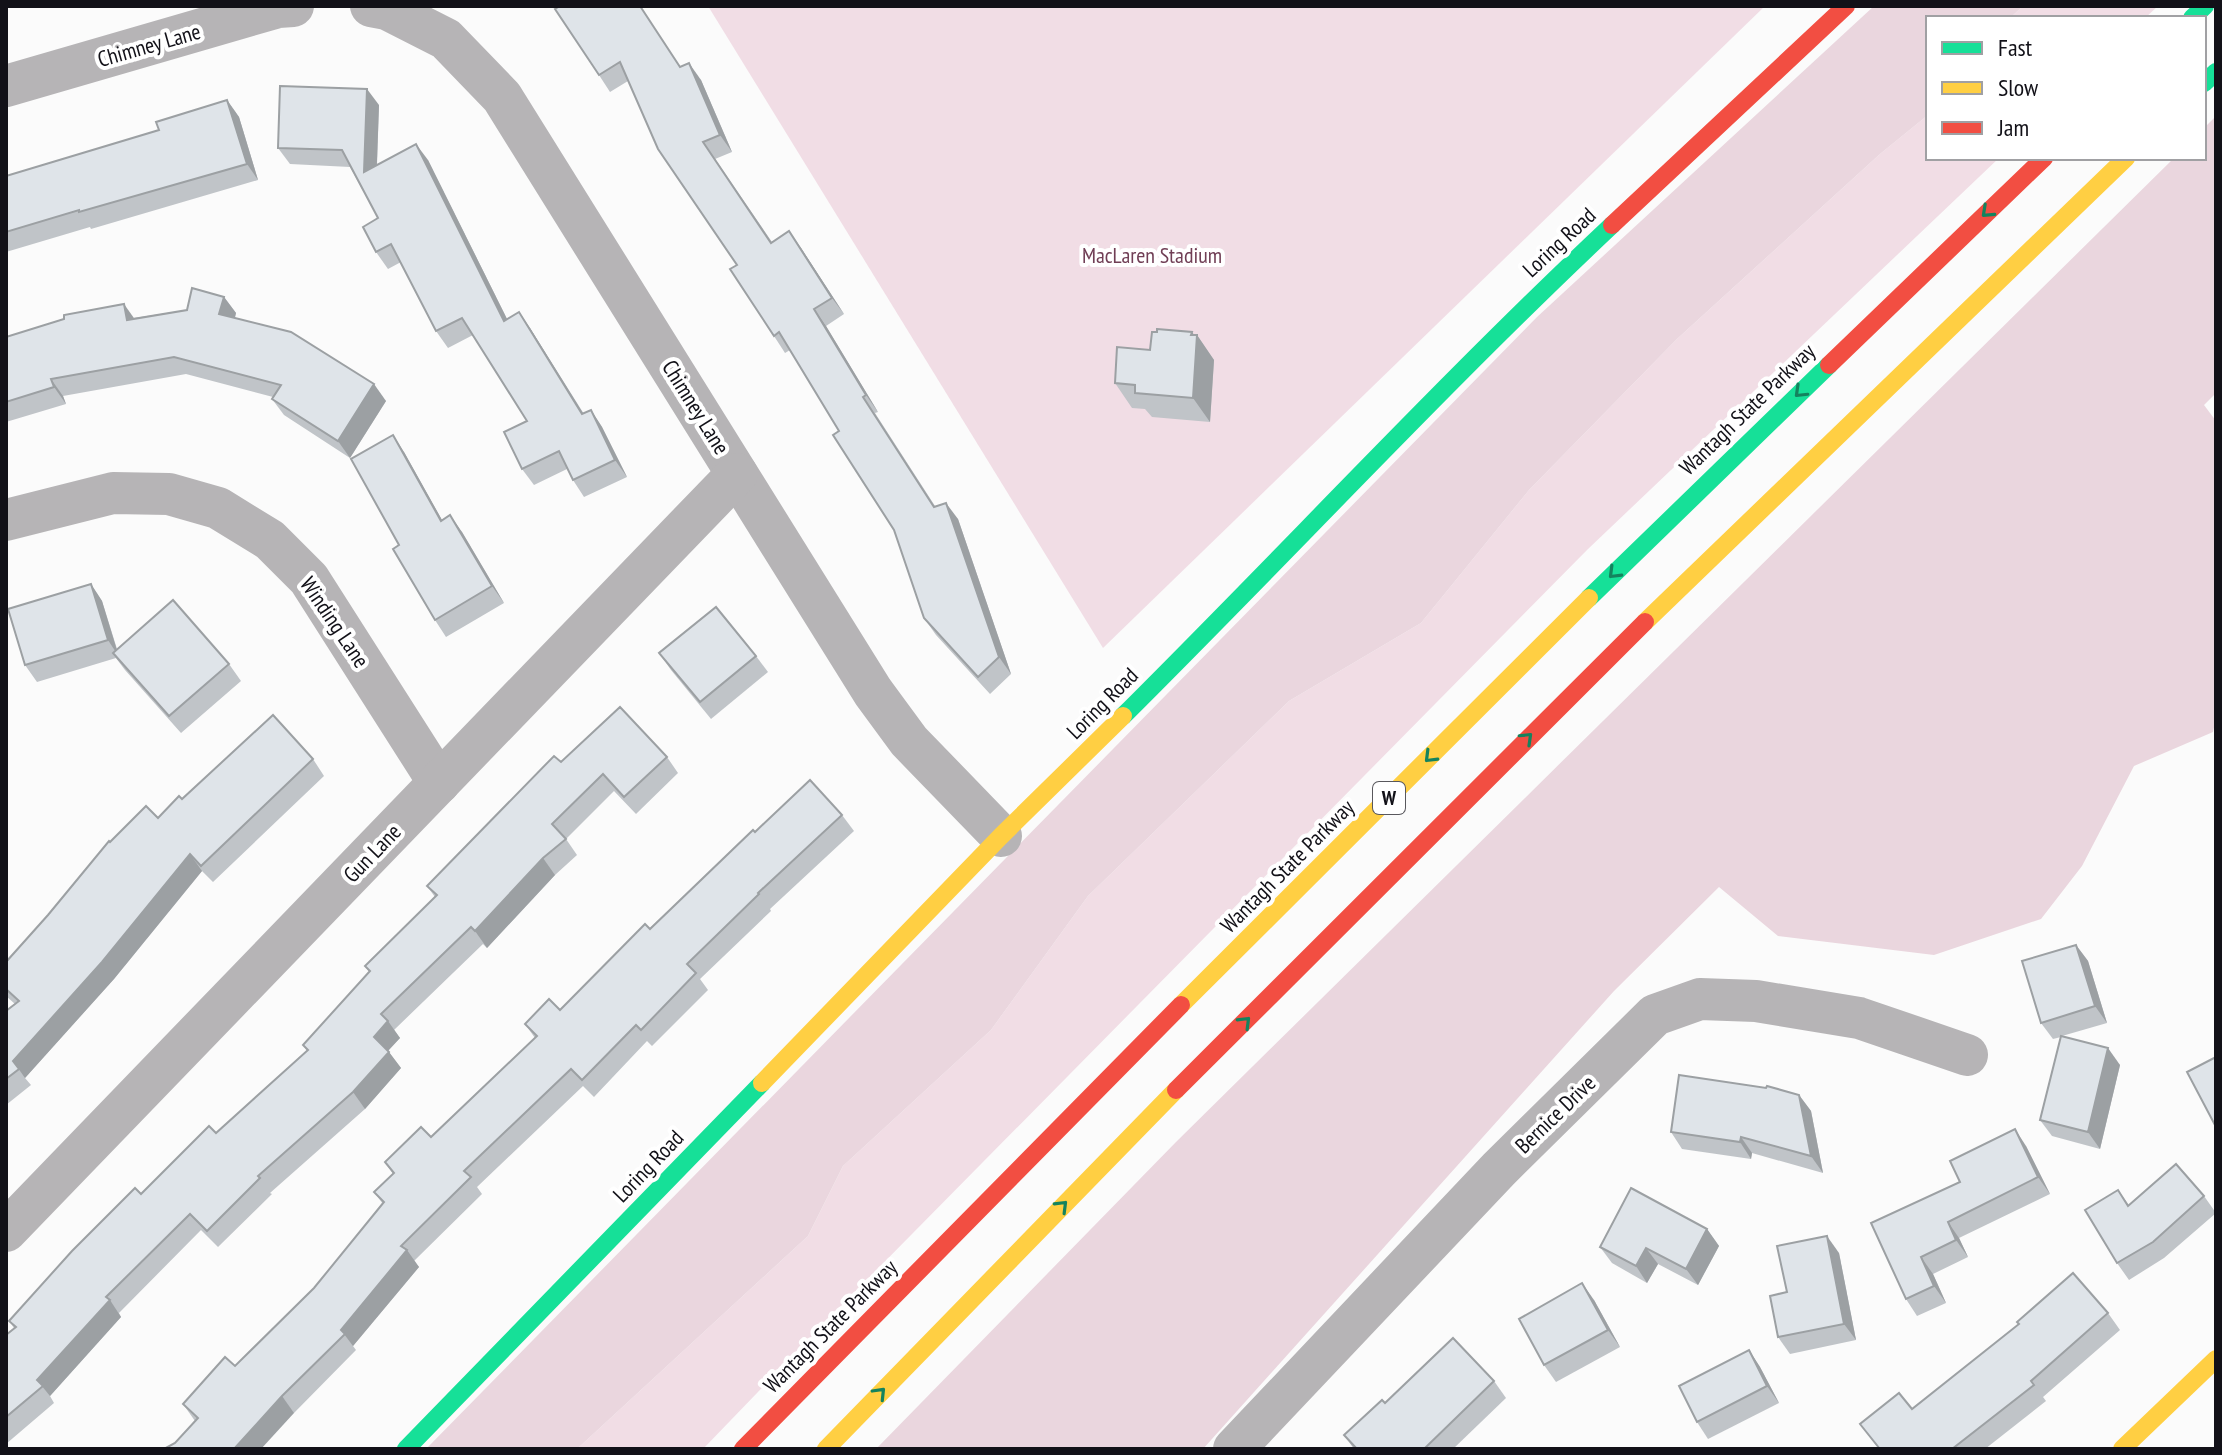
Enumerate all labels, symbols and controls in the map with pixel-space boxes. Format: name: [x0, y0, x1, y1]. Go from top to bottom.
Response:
legend: [1926, 16, 2206, 160]
street label: Chimney Lane: [94, 17, 204, 73]
text: Fast: [1998, 32, 2033, 63]
text: Slow: [1998, 72, 2039, 103]
text: Jam: [1997, 112, 2029, 143]
street label: Loring Road: [1517, 201, 1601, 283]
one-way arrow: [1982, 202, 1997, 216]
park label: MacLaren Stadium: [1082, 241, 1222, 269]
street label: Wantagh State Parkway: [1673, 337, 1821, 481]
street label: Chimney Lane: [656, 355, 736, 459]
one-way arrow: [1795, 382, 1809, 397]
one-way arrow: [1609, 564, 1623, 578]
street label: Winding Lane: [294, 571, 376, 673]
street label: Loring Road: [1060, 661, 1144, 745]
one-way arrow: [1518, 733, 1532, 748]
one-way arrow: [1425, 748, 1439, 762]
road number: W: [1373, 782, 1405, 814]
street label: Wantagh State Parkway: [1214, 793, 1360, 939]
street label: Gun Lane: [337, 818, 407, 888]
one-way arrow: [1235, 1017, 1250, 1031]
street label: Bernice Drive: [1509, 1069, 1601, 1159]
street label: Loring Road: [607, 1124, 689, 1208]
one-way arrow: [1052, 1201, 1067, 1215]
street label: Wantagh State Parkway: [757, 1253, 903, 1399]
one-way arrow: [871, 1388, 886, 1402]

